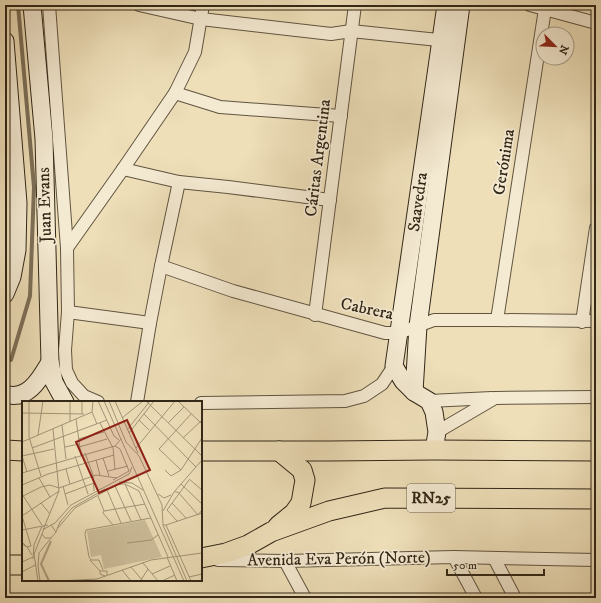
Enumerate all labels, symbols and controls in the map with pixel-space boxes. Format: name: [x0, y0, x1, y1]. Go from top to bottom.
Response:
north arrow: [535, 26, 575, 66]
text: N: [555, 43, 571, 57]
street label: Cáritas Argentina: [300, 97, 336, 218]
street label: Gerónima: [488, 127, 520, 197]
street label: Juan Evans: [33, 167, 57, 245]
street label: Saavedra: [403, 170, 433, 233]
street label: Cabrera: [339, 293, 396, 325]
inset map: [22, 401, 202, 581]
road number: RN25: [407, 484, 455, 512]
street label: Avenida Eva Perón (Norte): [247, 546, 431, 572]
scale bar: [447, 551, 544, 577]
text: 50 m: [453, 558, 477, 573]

